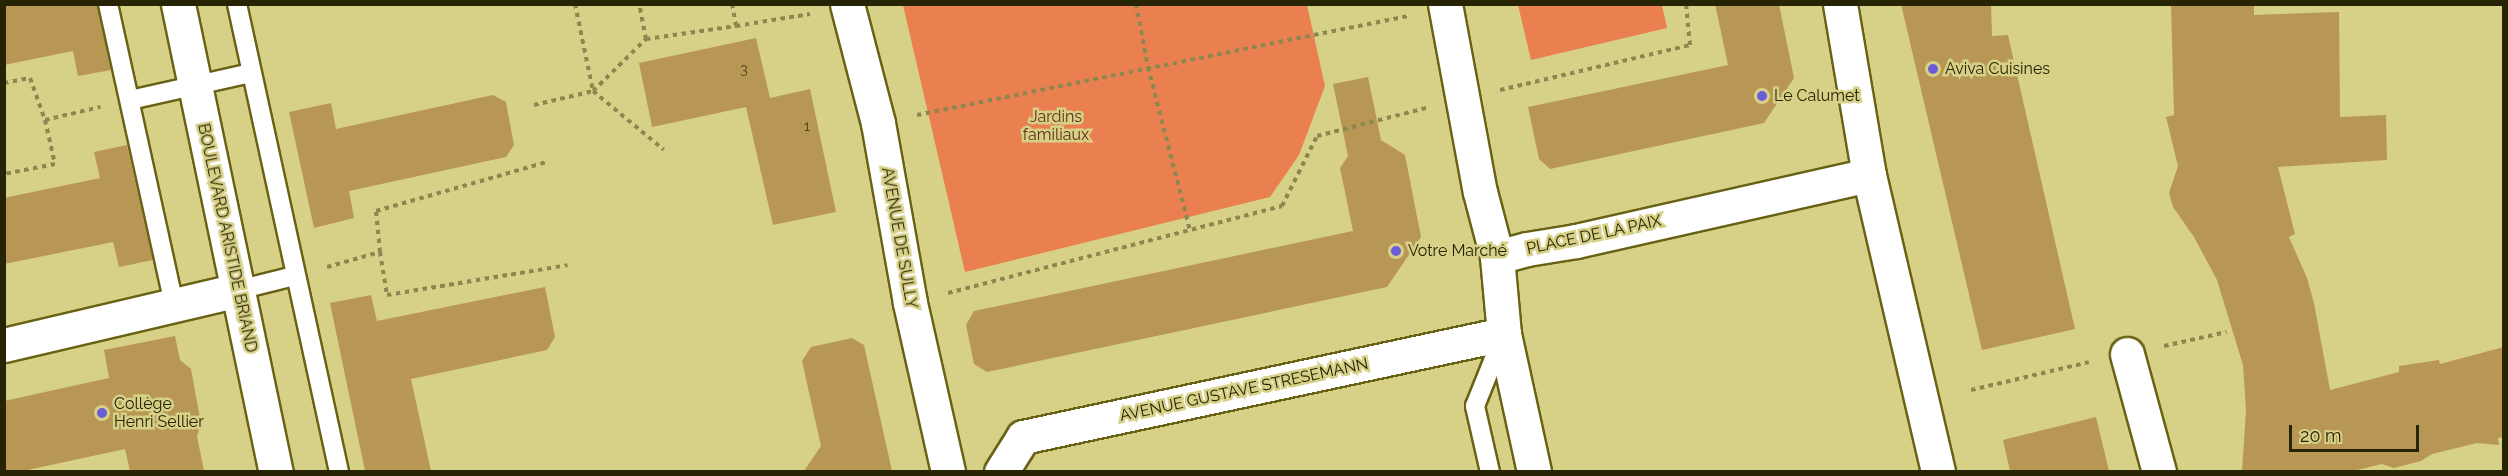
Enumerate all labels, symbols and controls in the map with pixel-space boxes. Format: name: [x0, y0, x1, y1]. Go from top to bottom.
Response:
place label: Aviva Cuisines: [1945, 59, 2050, 79]
house number: 3: [740, 61, 748, 77]
marker: Aviva Cuisines: [1926, 62, 1940, 76]
place label: Le Calumet: [1774, 86, 1860, 106]
marker: Le Calumet: [1755, 89, 1769, 103]
park label: Jardins familiaux: [1023, 107, 1089, 145]
house number: 1: [804, 118, 810, 134]
street label: BOULEVARD ARISTIDE BRIAND: [193, 122, 261, 354]
street label: AVENUE DE SULLY: [877, 166, 921, 310]
street label: PLACE DE LA PAIX: [1524, 211, 1664, 259]
place label: Votre Marché: [1408, 241, 1507, 261]
marker: Votre Marché: [1389, 244, 1403, 258]
street label: AVENUE GUSTAVE STRESEMANN: [1118, 354, 1370, 426]
place label: Collège Henri Sellier: [114, 394, 204, 432]
marker: Collège Henri Sellier: [95, 406, 109, 420]
scale bar: [2292, 413, 2422, 451]
text: 20 m: [2300, 425, 2342, 446]

